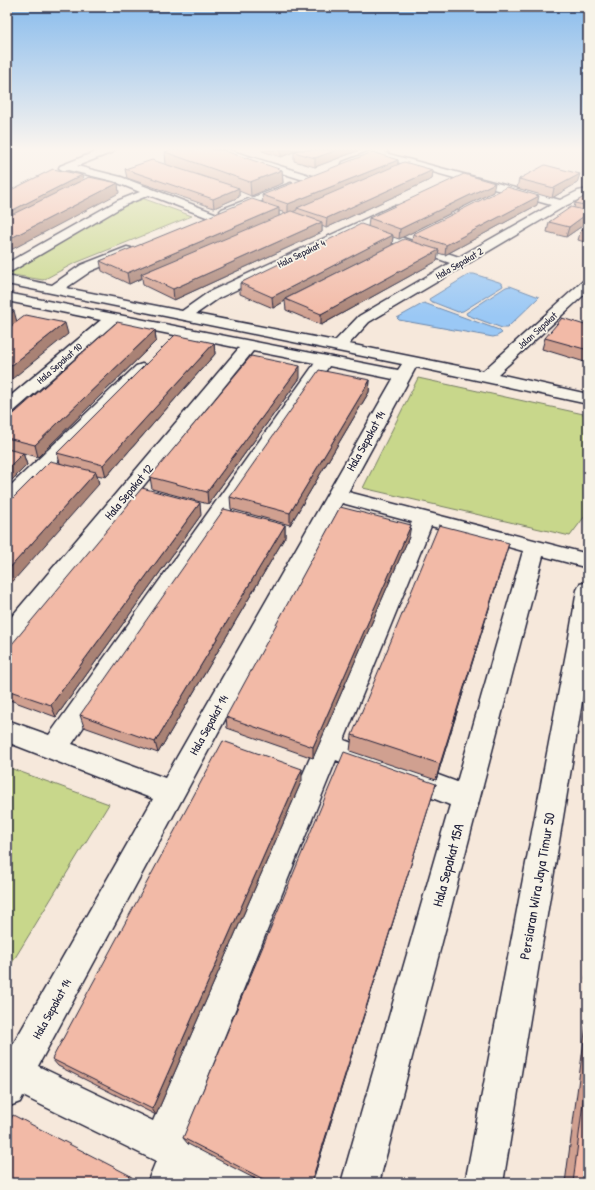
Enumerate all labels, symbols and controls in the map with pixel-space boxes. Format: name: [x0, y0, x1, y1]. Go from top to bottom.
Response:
street label: Hala Sepakat 4: [275, 236, 328, 271]
street label: Hala Sepakat 2: [433, 244, 486, 282]
street label: Jalan Sepakat: [515, 309, 560, 352]
street label: Hala Sepakat 10: [34, 340, 85, 387]
street label: Hala Sepakat 14: [342, 407, 389, 474]
street label: Hala Sepakat 12: [100, 460, 157, 523]
street label: Hala Sepakat 14: [185, 691, 232, 758]
street label: Persiaran Wira Jaya Timur 50: [514, 811, 560, 961]
street label: Hala Sepakat 15A: [427, 821, 469, 909]
street label: Hala Sepakat 14: [28, 975, 75, 1042]

